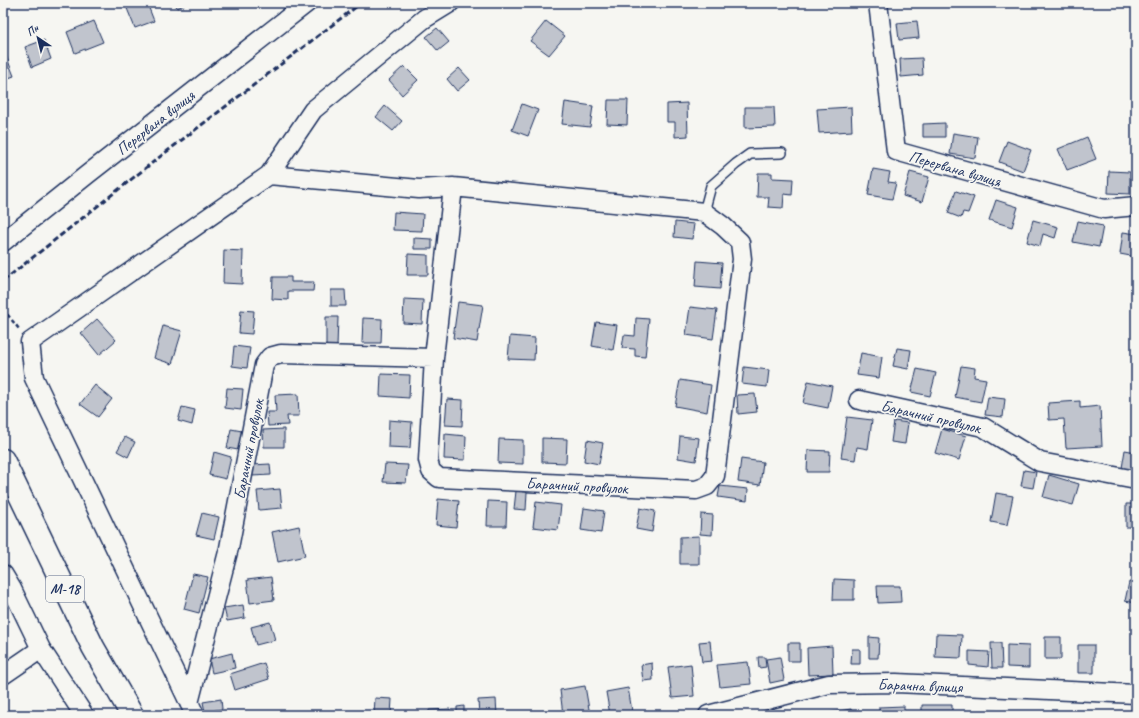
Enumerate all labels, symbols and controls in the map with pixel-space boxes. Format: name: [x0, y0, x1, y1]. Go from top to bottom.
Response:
north arrow: [18, 18, 58, 58]
text: Пн: [24, 20, 42, 39]
street label: Перервана вулиця: [112, 85, 200, 160]
street label: Перервана вулиця: [907, 146, 1004, 192]
street label: Барачний провулок: [229, 396, 269, 501]
street label: Барачний провулок: [879, 396, 984, 438]
street label: Барачний провулок: [526, 473, 629, 499]
road number: М-18: [46, 576, 84, 602]
street label: Барачна вулиця: [877, 675, 964, 698]

